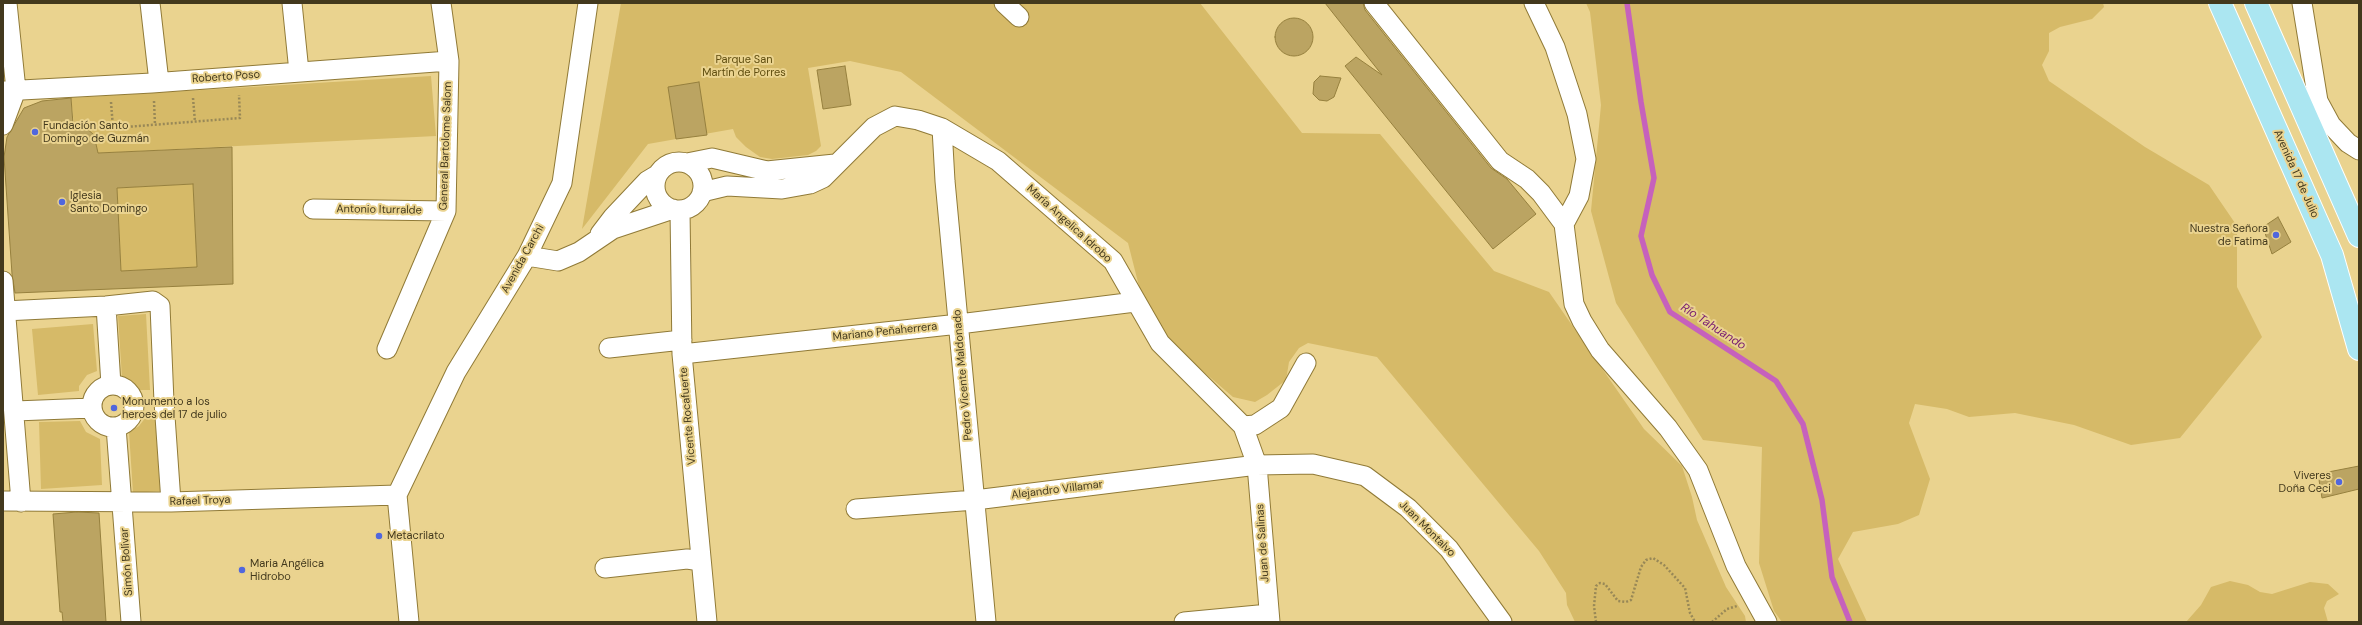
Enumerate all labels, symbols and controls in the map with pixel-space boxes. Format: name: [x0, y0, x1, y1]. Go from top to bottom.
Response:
park label: Parque San Martín de Porres: [702, 53, 786, 79]
street label: Roberto Poso: [192, 68, 260, 86]
street label: General Bartolome Salom: [437, 81, 455, 211]
place label: Fundación Santo Domingo de Guzmán: [43, 119, 149, 145]
marker: Fundación Santo Domingo de Guzmán: [30, 127, 40, 137]
street label: Avenida 17 de Julio: [2271, 128, 2321, 220]
street label: María Angelica Idrobo: [1024, 182, 1114, 266]
place label: Iglesia Santo Domingo: [70, 189, 148, 215]
marker: Iglesia Santo Domingo: [57, 197, 67, 207]
street label: Antonio Iturralde: [336, 203, 422, 217]
street label: Avenida Carchi: [499, 222, 547, 296]
place label: Nuestra Señora de Fatima: [2190, 222, 2268, 248]
marker: Nuestra Señora de Fatima: [2271, 230, 2281, 240]
water label: Río Tahuando: [1678, 301, 1748, 353]
street label: Pedro Vicente Maldonado: [951, 309, 975, 441]
street label: Mariano Peñaherrera: [832, 320, 938, 344]
street label: Vicente Rocafuerte: [677, 367, 699, 465]
place label: Monumento a los heroes del 17 de julio: [122, 395, 227, 421]
marker: Monumento a los heroes del 17 de julio: [109, 403, 119, 413]
place label: Viveres Doña Ceci: [2279, 469, 2331, 495]
marker: Viveres Doña Ceci: [2334, 477, 2344, 487]
street label: Alejandro Villamar: [1011, 478, 1103, 502]
street label: Rafael Troya: [169, 493, 231, 509]
street label: Juan Montalvo: [1396, 498, 1458, 560]
street label: Juan de Salinas: [1254, 503, 1272, 583]
street label: Simón Bolívar: [118, 528, 136, 596]
place label: Metacrilato: [387, 529, 445, 543]
marker: Metacrilato: [374, 531, 384, 541]
place label: Maria Angélica Hidrobo: [250, 557, 324, 583]
marker: Maria Angélica Hidrobo: [237, 565, 247, 575]

